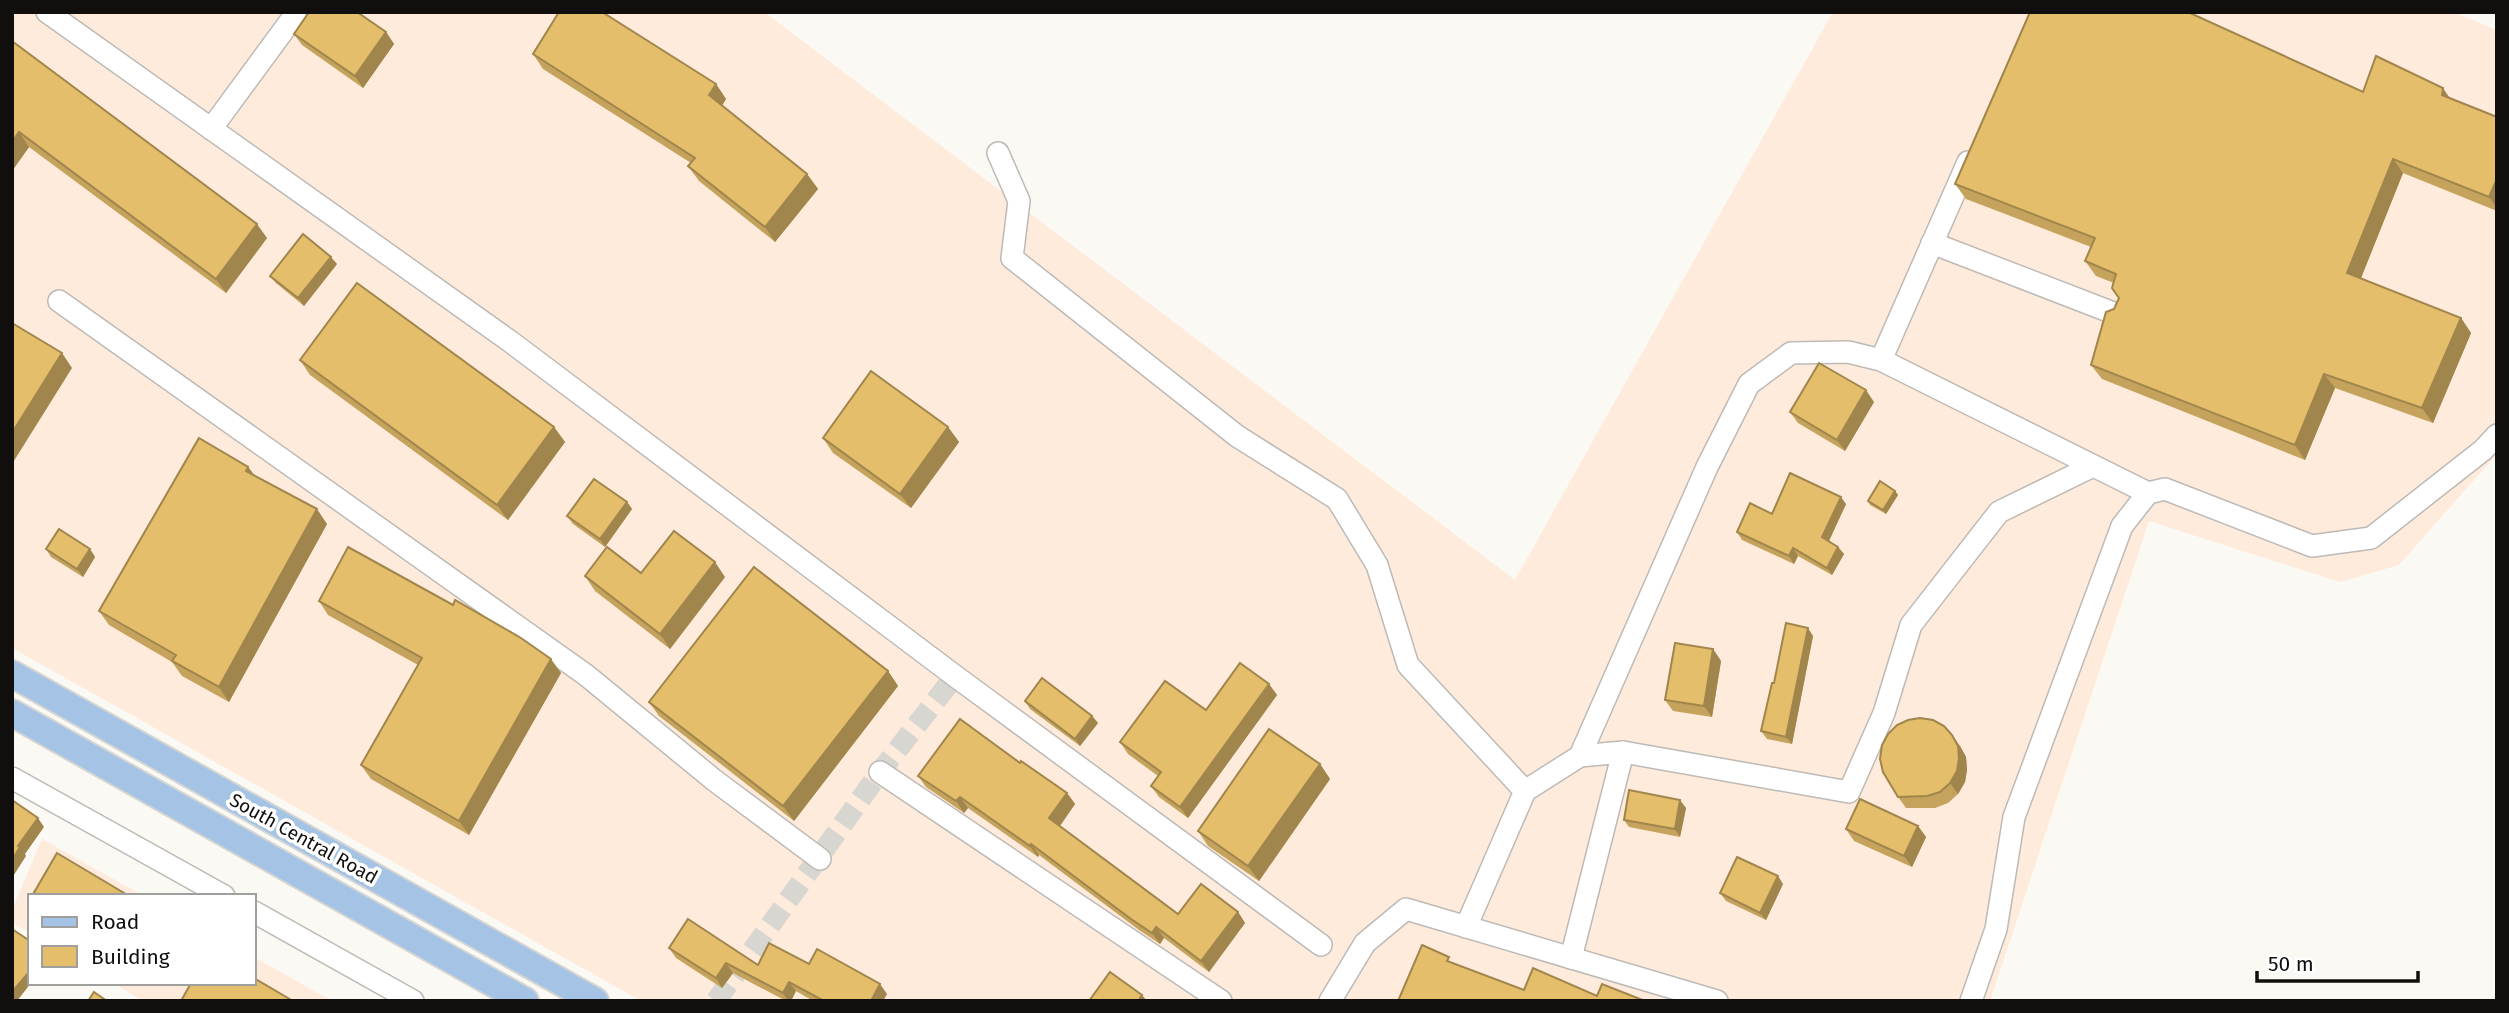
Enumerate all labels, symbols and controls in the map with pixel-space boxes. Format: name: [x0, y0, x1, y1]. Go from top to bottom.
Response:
street label: South Central Road: [226, 788, 382, 889]
legend: [28, 894, 256, 985]
text: Road: [91, 909, 139, 935]
scale bar: [2257, 940, 2418, 984]
text: Building: [91, 944, 170, 970]
text: 50 m: [2268, 951, 2314, 977]

